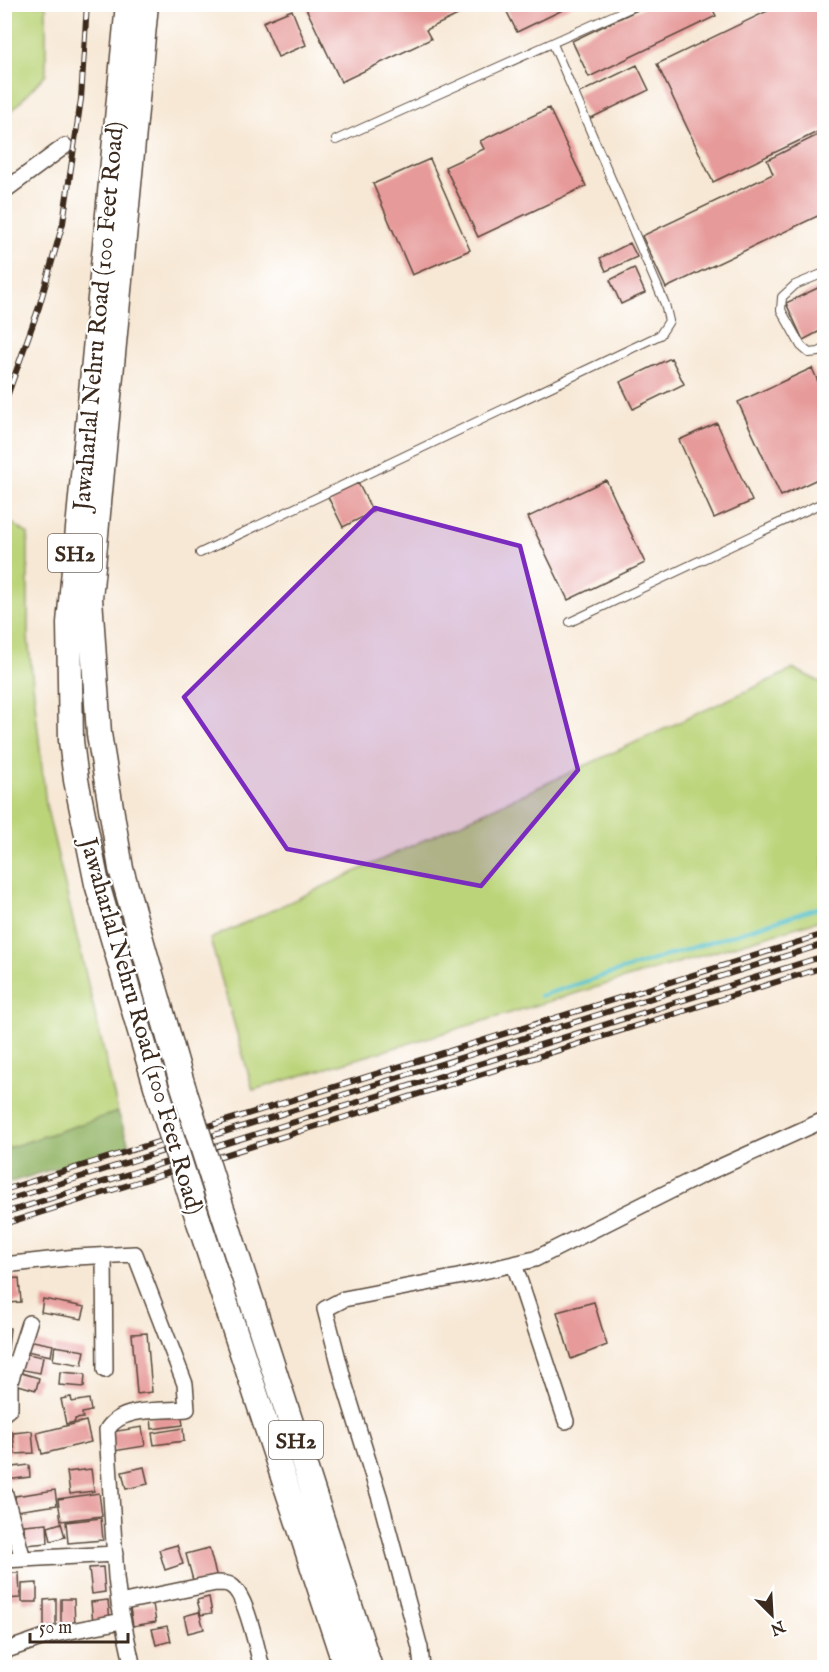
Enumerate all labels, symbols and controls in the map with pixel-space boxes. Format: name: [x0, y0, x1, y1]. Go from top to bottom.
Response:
street label: Jawaharlal Nehru Road (100 Feet Road): [67, 120, 132, 515]
road number: SH2: [48, 534, 102, 572]
street label: Jawaharlal Nehru Road (100 Feet Road): [71, 831, 209, 1218]
road number: SH2: [269, 1421, 323, 1459]
north arrow: [742, 1585, 802, 1645]
scale bar: [30, 1606, 128, 1644]
text: N: [767, 1615, 789, 1639]
text: 50 m: [39, 1617, 72, 1640]

